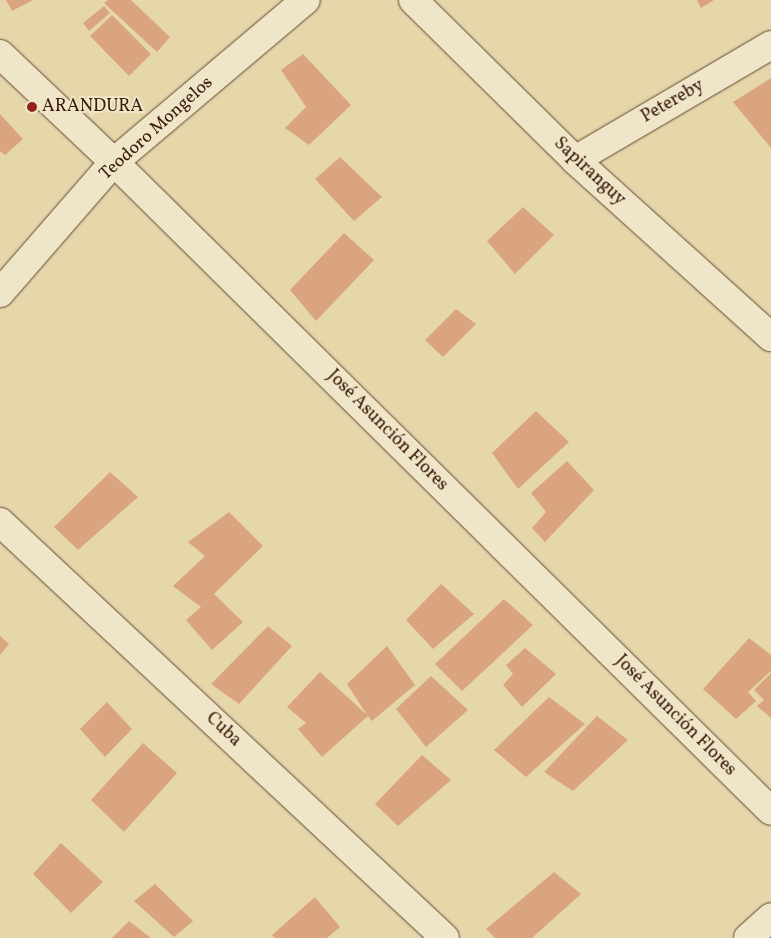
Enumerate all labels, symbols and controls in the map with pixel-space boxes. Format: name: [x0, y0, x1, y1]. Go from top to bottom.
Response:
street label: Teodoro Mongelos: [96, 72, 218, 186]
street label: Petereby: [638, 75, 708, 129]
place label: ARANDURA: [42, 96, 143, 118]
marker: ARANDURA: [26, 101, 38, 113]
street label: Sapiranguy: [549, 133, 629, 211]
street label: José Asunción Flores: [322, 366, 452, 496]
street label: José Asunción Flores: [610, 651, 740, 781]
street label: Cuba: [201, 708, 245, 752]

